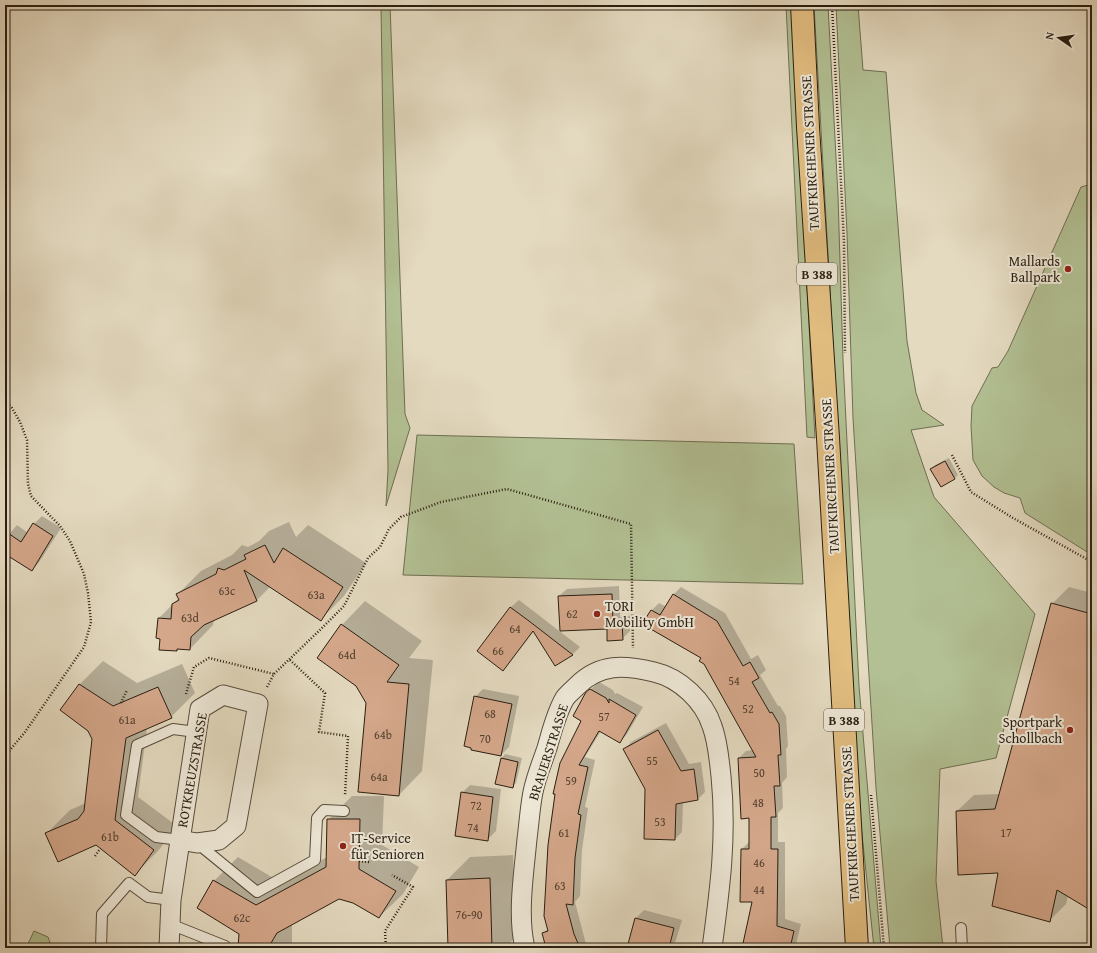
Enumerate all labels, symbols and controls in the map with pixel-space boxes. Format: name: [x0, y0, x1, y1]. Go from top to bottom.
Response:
north arrow: [1039, 18, 1079, 58]
text: N: [1041, 30, 1058, 41]
street label: TAUFKIRCHENER STRASSE: [796, 75, 824, 231]
place label: Mallards Ballpark: [1009, 251, 1061, 287]
road number: B 388: [797, 263, 837, 285]
marker: Mallards Ballpark: [1063, 264, 1073, 274]
street label: TAUFKIRCHENER STRASSE: [816, 398, 844, 554]
house number: 63c: [219, 582, 236, 599]
house number: 63a: [307, 586, 325, 603]
place label: TORI Mobility GmbH: [605, 596, 694, 632]
house number: 62: [566, 605, 578, 622]
house number: 63d: [181, 609, 200, 626]
marker: TORI Mobility GmbH: [592, 609, 602, 619]
house number: 64: [509, 620, 521, 637]
house number: 66: [492, 642, 504, 659]
house number: 64d: [338, 646, 357, 663]
house number: 54: [728, 672, 740, 689]
house number: 52: [742, 700, 754, 717]
street label: BRAUERSTRASSE: [523, 701, 573, 803]
house number: 68: [484, 705, 496, 722]
house number: 57: [598, 708, 610, 725]
road number: B 388: [824, 709, 864, 731]
house number: 61a: [118, 711, 136, 728]
street label: ROTKREUZSTRASSE: [172, 711, 212, 829]
place label: Sportpark Schollbach: [999, 712, 1063, 748]
marker: Sportpark Schollbach: [1065, 725, 1075, 735]
house number: 64b: [374, 726, 392, 743]
house number: 70: [479, 730, 491, 747]
street label: TAUFKIRCHENER STRASSE: [836, 746, 864, 902]
house number: 55: [646, 752, 658, 769]
house number: 50: [753, 764, 765, 781]
house number: 64a: [370, 768, 388, 785]
house number: 59: [565, 772, 577, 789]
house number: 48: [752, 794, 764, 811]
house number: 72: [470, 797, 482, 814]
house number: 53: [654, 813, 666, 830]
house number: 74: [467, 819, 479, 836]
house number: 61: [558, 824, 570, 841]
house number: 17: [1000, 824, 1012, 841]
house number: 61b: [101, 828, 119, 845]
place label: IT-Service für Senioren: [351, 828, 424, 864]
marker: IT-Service für Senioren: [338, 841, 348, 851]
house number: 46: [753, 854, 765, 871]
house number: 63: [554, 877, 566, 894]
house number: 44: [753, 881, 765, 898]
house number: 76-90: [455, 906, 483, 923]
house number: 62c: [234, 909, 251, 926]

